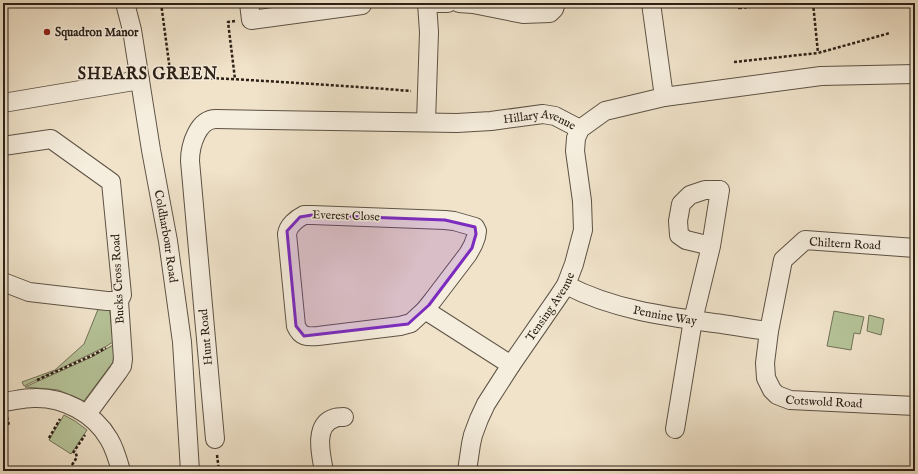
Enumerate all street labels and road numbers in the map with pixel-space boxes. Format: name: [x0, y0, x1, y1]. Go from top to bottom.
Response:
street label: Hillary Avenue: [502, 106, 579, 133]
street label: Coldharbour Road: [151, 189, 181, 284]
street label: Everest Close: [312, 207, 381, 225]
street label: Bucks Cross Road: [108, 233, 128, 324]
street label: Chiltern Road: [809, 235, 882, 253]
street label: Tensing Avenue: [522, 270, 578, 344]
street label: Pennine Way: [632, 302, 698, 328]
street label: Hunt Road: [196, 308, 216, 366]
street label: Cotswold Road: [783, 391, 863, 411]

